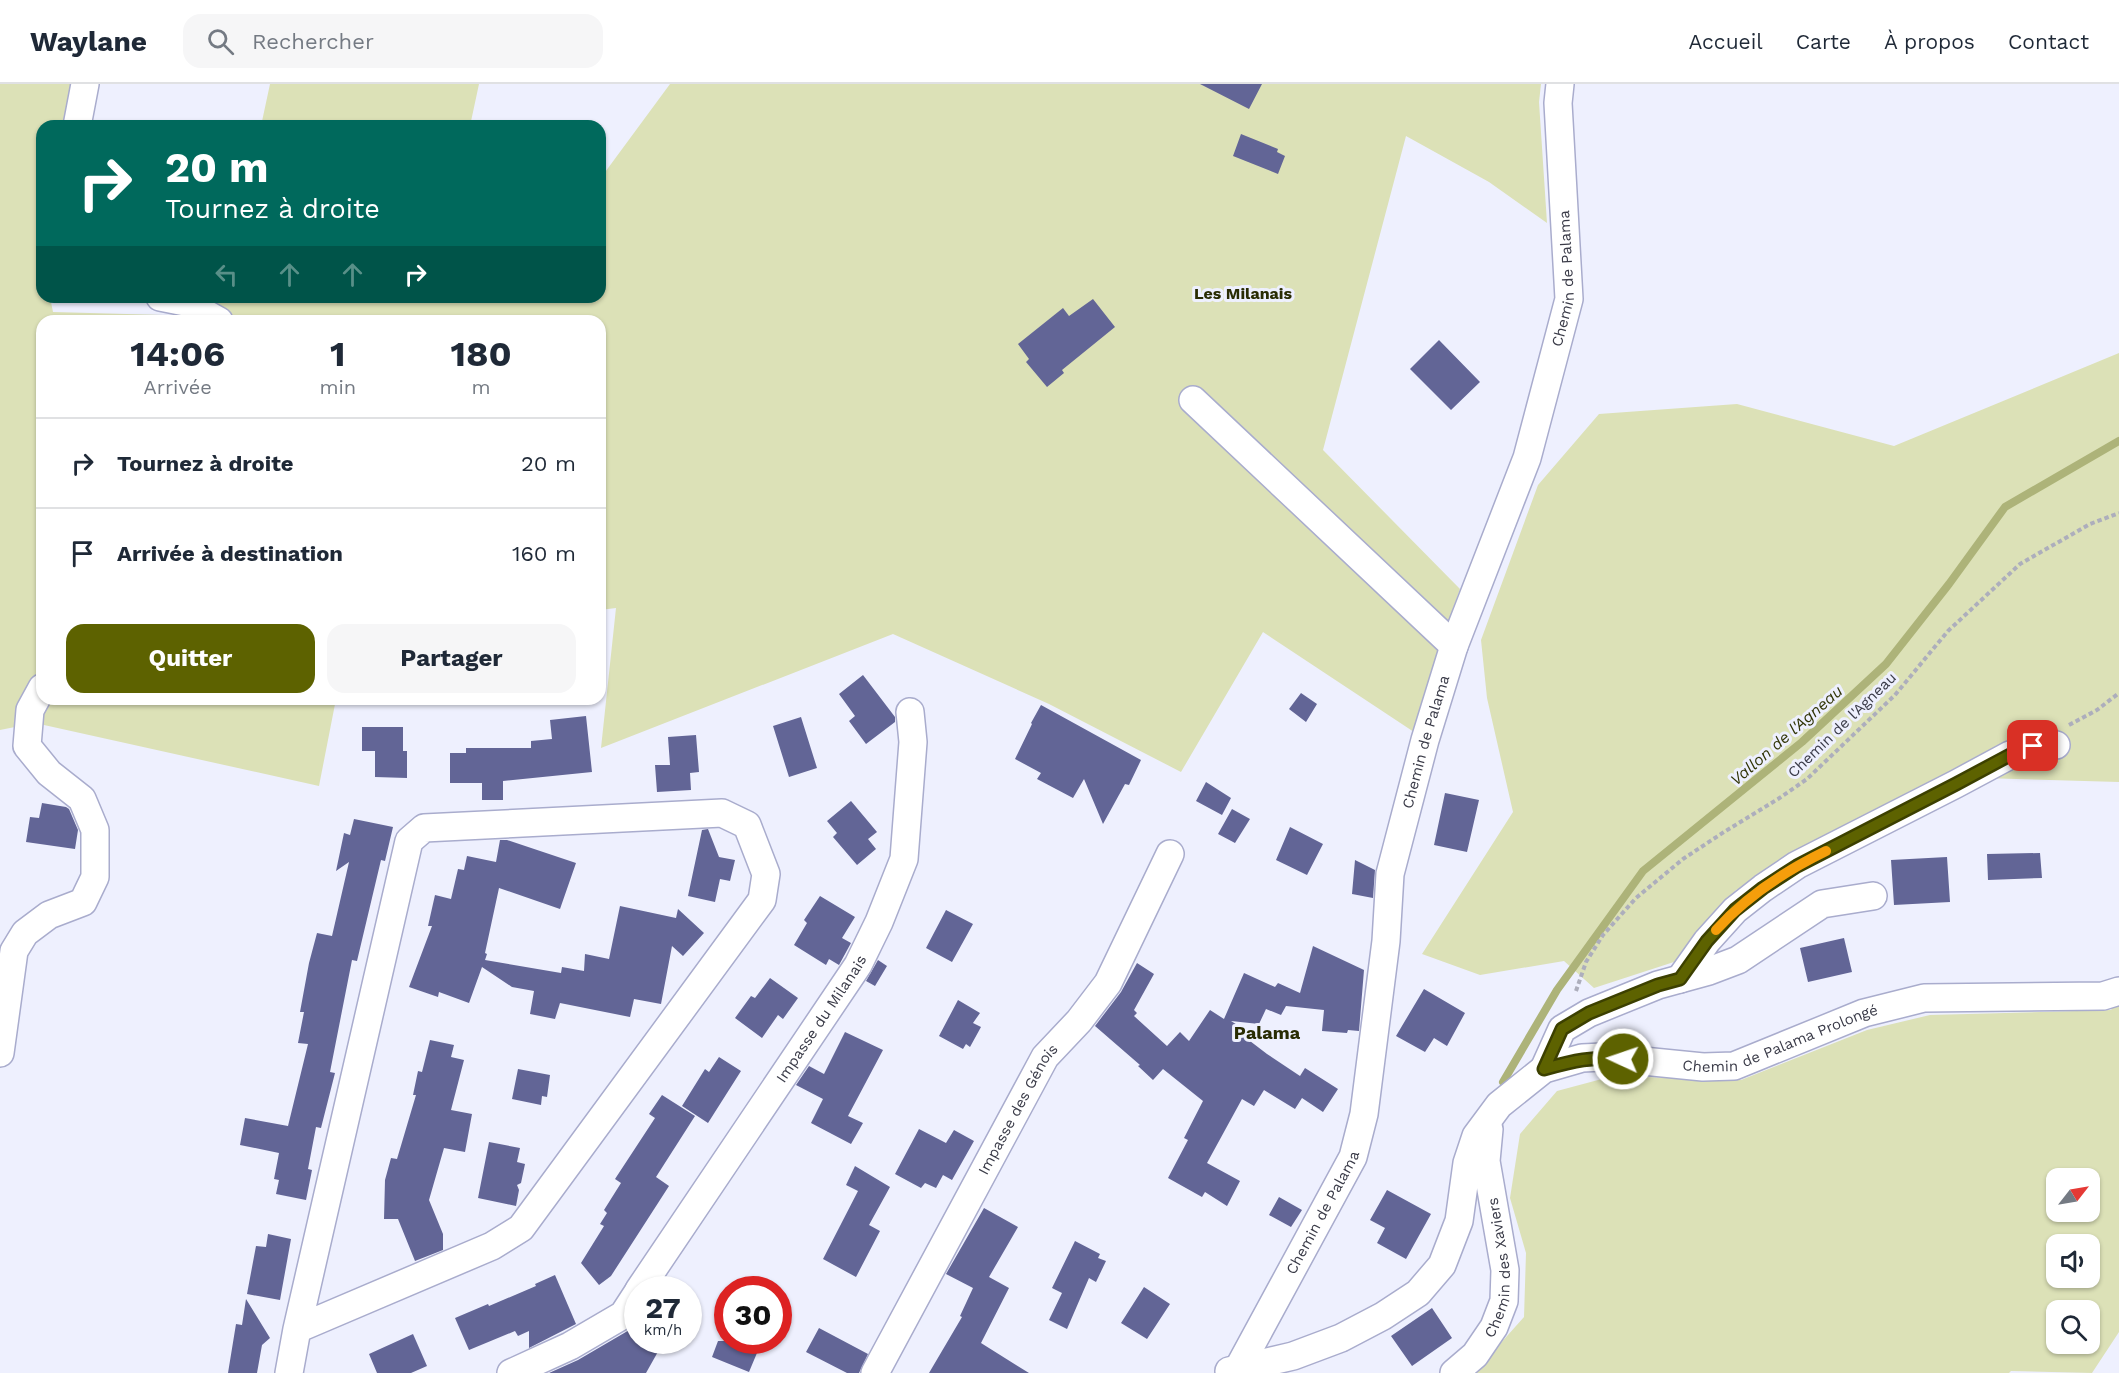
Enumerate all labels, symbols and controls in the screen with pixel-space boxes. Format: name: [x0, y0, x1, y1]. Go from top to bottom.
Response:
search box: [183, 14, 603, 68]
text: Waylane: [30, 25, 147, 58]
icon: search: [204, 25, 237, 58]
text: Rechercher: [252, 29, 374, 54]
text: Accueil: [1688, 29, 1763, 54]
text: Carte: [1796, 29, 1851, 54]
text: À propos: [1884, 29, 1975, 54]
text: Contact: [2008, 29, 2089, 54]
text: 20 m: [165, 143, 269, 192]
icon: right: [66, 144, 144, 222]
text: Tournez à droite: [165, 193, 380, 225]
street label: Chemin de Palama: [1548, 209, 1578, 349]
icon: left: [210, 258, 243, 291]
icon: ahead: [273, 258, 306, 291]
icon: ahead: [336, 258, 369, 291]
icon: right: [399, 258, 432, 291]
district label: Les Milanais: [1194, 284, 1293, 303]
text: 14:06: [130, 333, 225, 375]
text: 1: [330, 333, 346, 375]
text: 180: [450, 333, 512, 375]
text: Arrivée: [144, 375, 212, 399]
text: min: [319, 375, 356, 399]
text: m: [472, 375, 491, 399]
icon: right: [66, 447, 99, 480]
text: Tournez à droite: [117, 451, 294, 476]
text: 20 m: [521, 451, 576, 476]
icon: arrive: [66, 537, 99, 570]
text: Arrivée à destination: [117, 541, 343, 566]
text: 160 m: [512, 541, 576, 566]
button: Quitter: [66, 624, 315, 693]
button: Partager: [327, 624, 576, 693]
street label: Chemin de l'Agneau: [1784, 669, 1900, 781]
street label: Chemin de Palama: [1398, 673, 1454, 810]
water label: Vallon de l'Agneau: [1726, 681, 1847, 789]
pin: [2007, 720, 2058, 771]
icon: arrive: [2016, 729, 2049, 762]
street label: Impasse du Milanais: [772, 952, 870, 1086]
street label: Chemin de Palama Prolongé: [1681, 1001, 1880, 1076]
district label: Palama: [1234, 1022, 1301, 1043]
position arrow: [1591, 1027, 1655, 1091]
street label: Impasse des Génois: [974, 1040, 1062, 1178]
street label: Chemin de Palama: [1282, 1149, 1363, 1277]
north arrow: [2046, 1168, 2100, 1222]
map controls: [2046, 1168, 2100, 1354]
street label: Chemin des Xaviers: [1480, 1196, 1514, 1341]
button: sound: [2046, 1234, 2100, 1288]
speed limit sign: 30: [714, 1276, 792, 1354]
text: 27: [645, 1290, 681, 1325]
button: search: [2046, 1300, 2100, 1354]
text: km/h: [644, 1321, 682, 1339]

